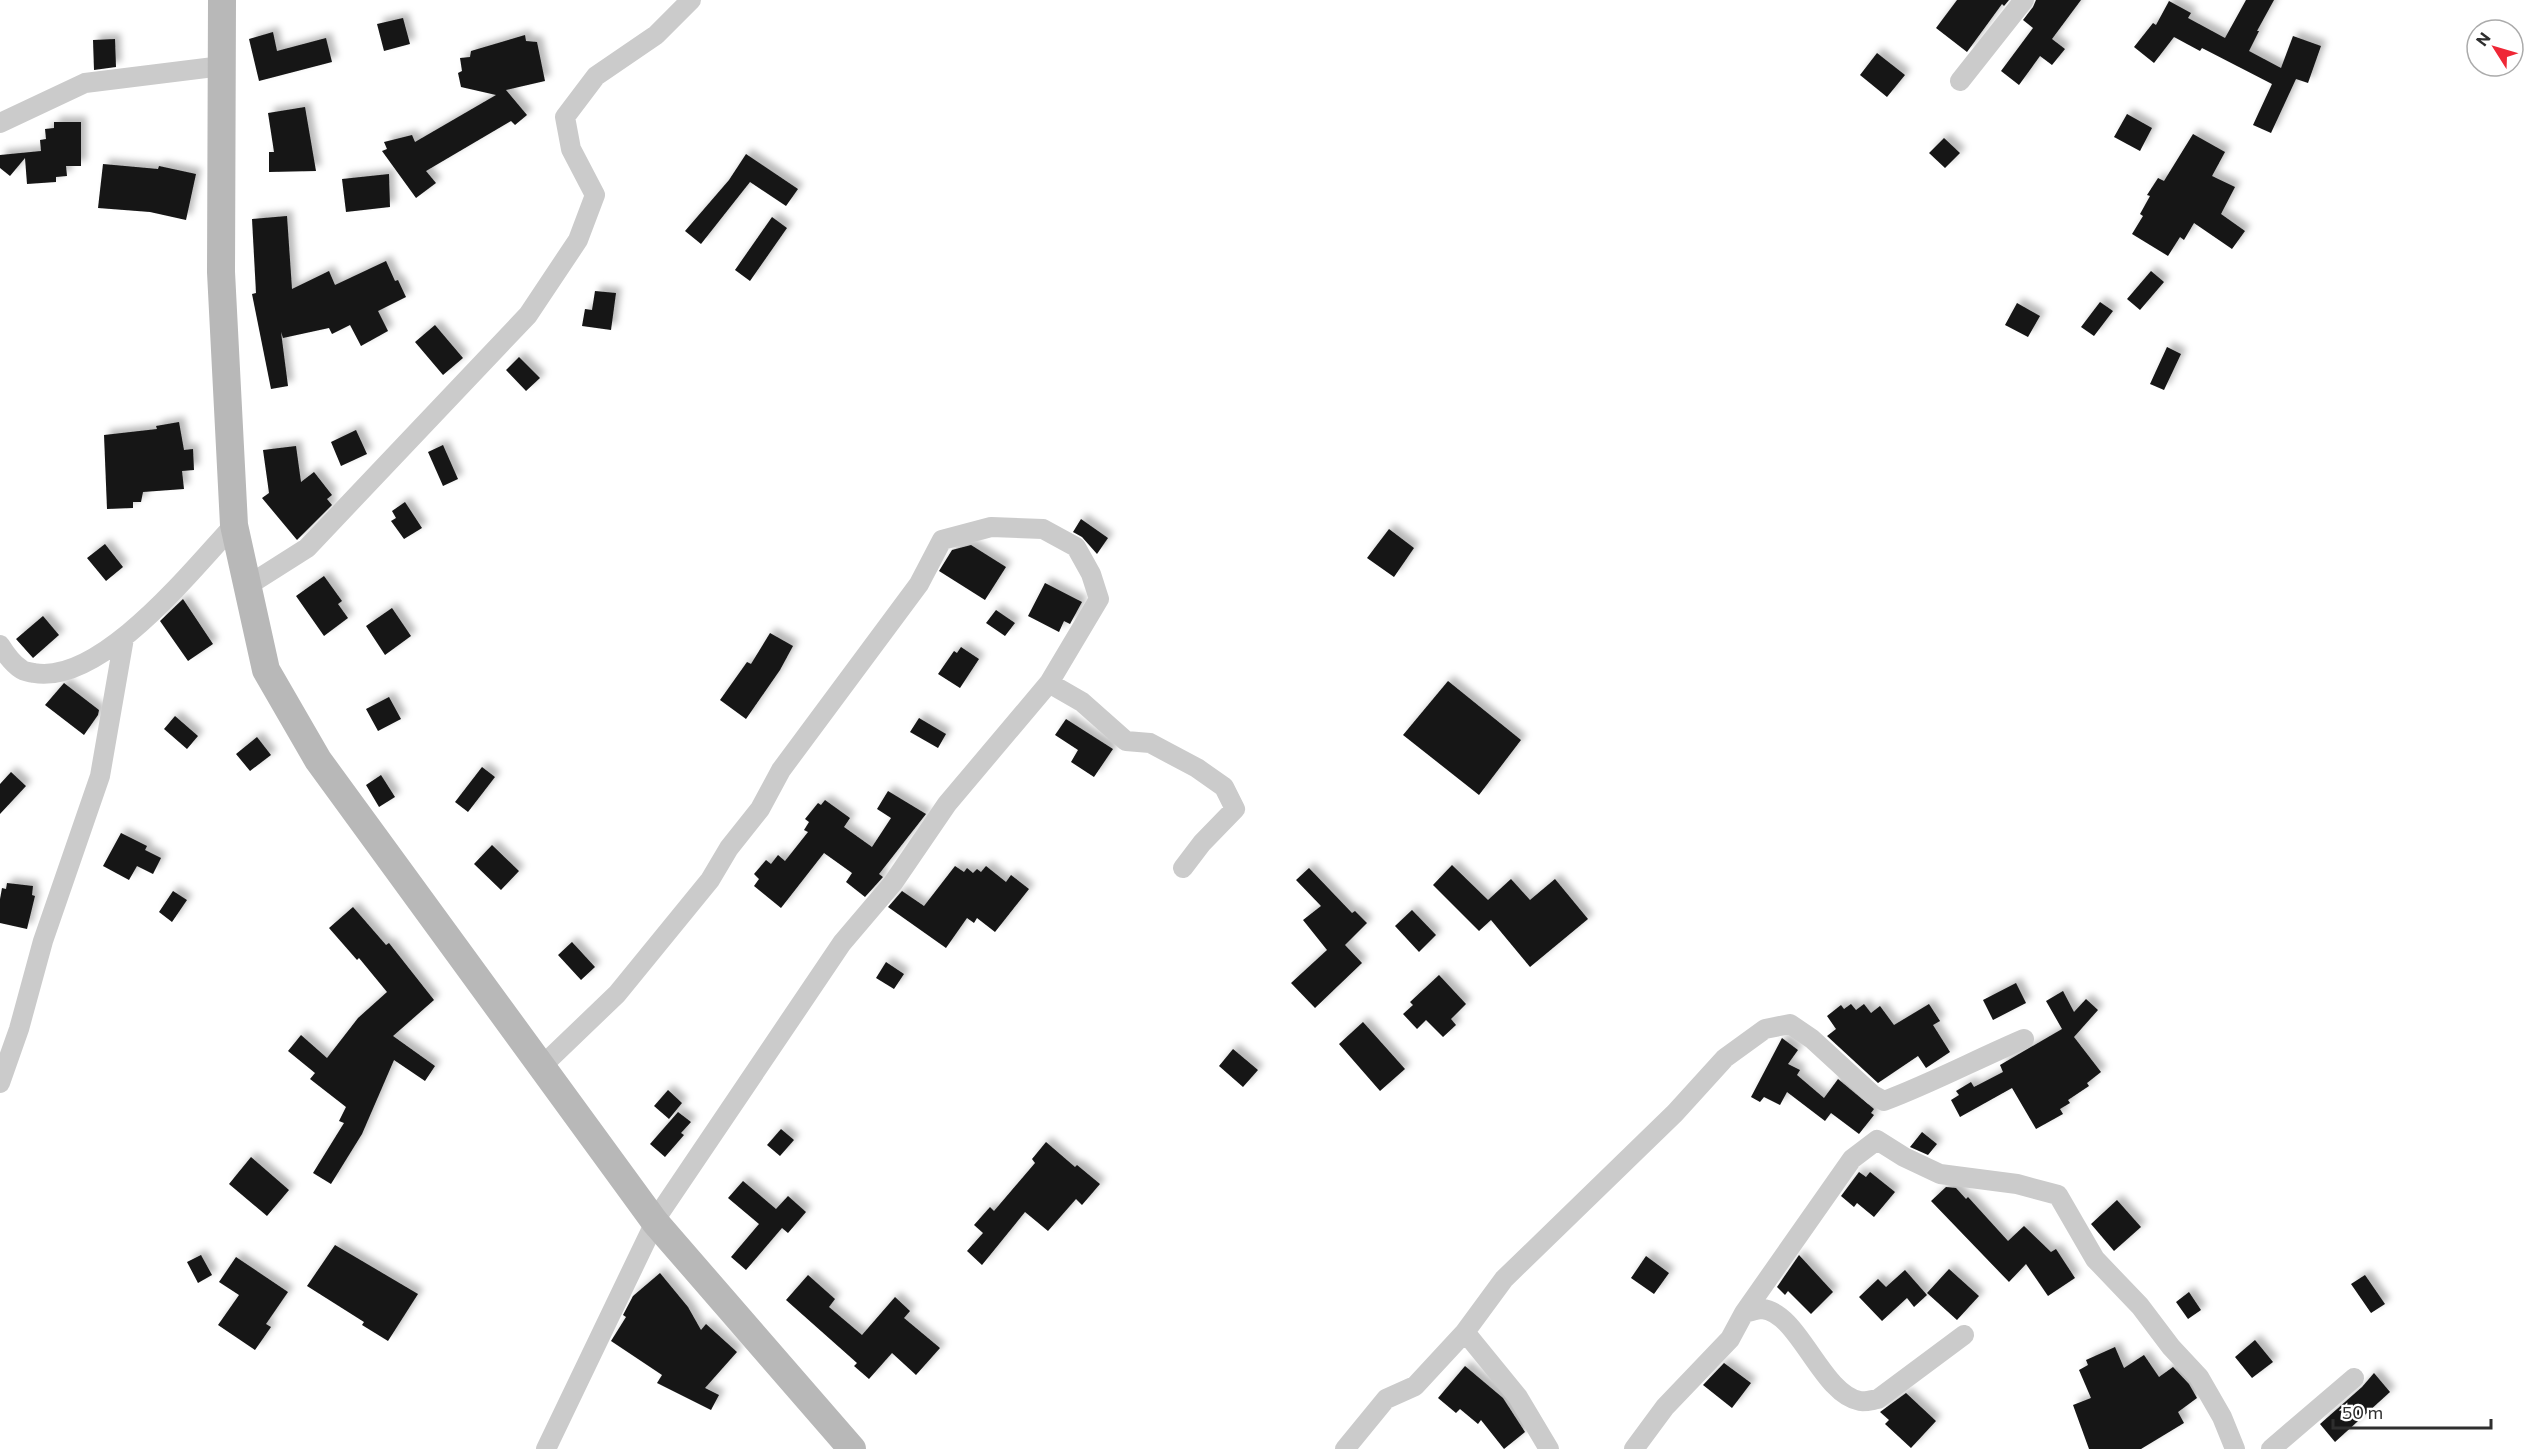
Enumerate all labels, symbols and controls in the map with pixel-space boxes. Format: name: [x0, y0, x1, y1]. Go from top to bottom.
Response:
north arrow: [2465, 18, 2525, 78]
text: N: [2471, 28, 2494, 49]
scale bar: [2333, 1392, 2490, 1430]
text: 50 m: [2342, 1401, 2383, 1423]

